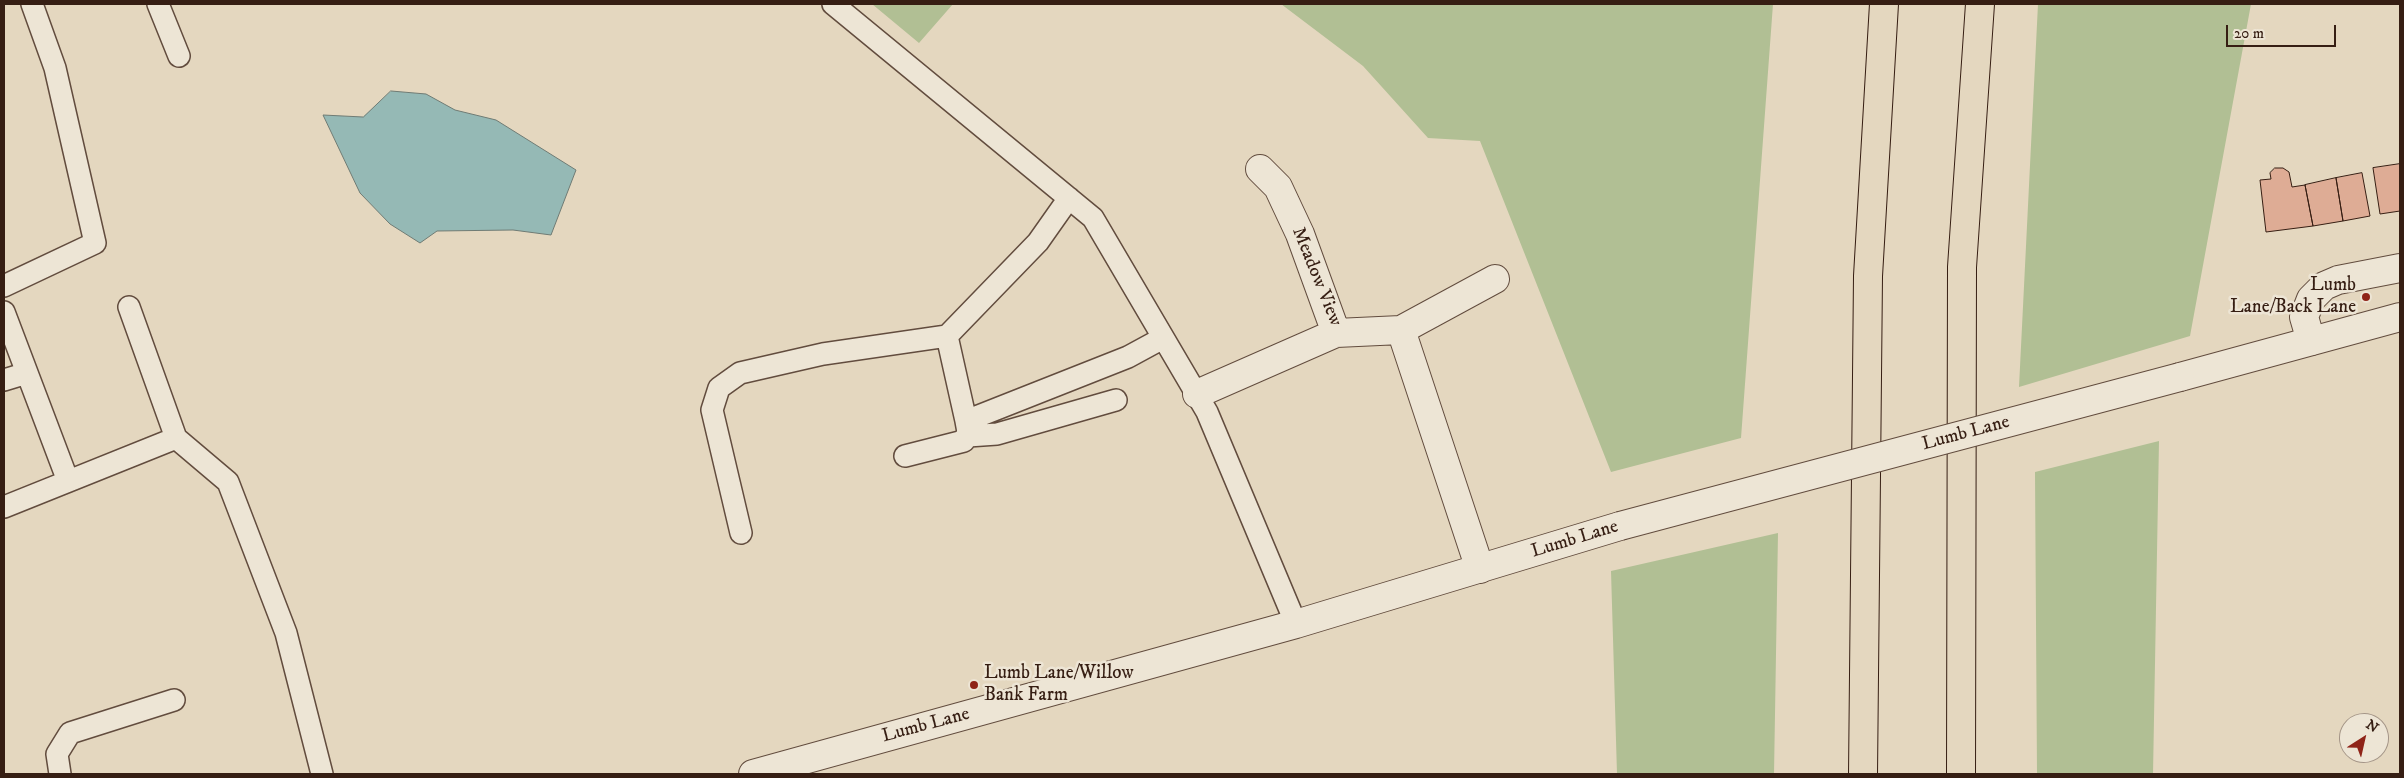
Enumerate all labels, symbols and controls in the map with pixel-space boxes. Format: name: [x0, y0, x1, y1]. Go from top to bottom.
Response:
scale bar: [2229, 15, 2339, 47]
text: 20 m: [2234, 24, 2264, 43]
street label: Meadow View: [1286, 224, 1346, 330]
place label: Lumb Lane/Back Lane: [2230, 275, 2356, 319]
marker: Lumb Lane/Back Lane: [2360, 291, 2372, 303]
street label: Lumb Lane: [1920, 411, 2012, 457]
street label: Lumb Lane: [1529, 516, 1621, 564]
place label: Lumb Lane/Willow Bank Farm: [984, 663, 1134, 707]
marker: Lumb Lane/Willow Bank Farm: [968, 679, 980, 691]
street label: Lumb Lane: [880, 703, 972, 749]
north arrow: [2339, 713, 2389, 763]
text: N: [2362, 716, 2382, 737]

